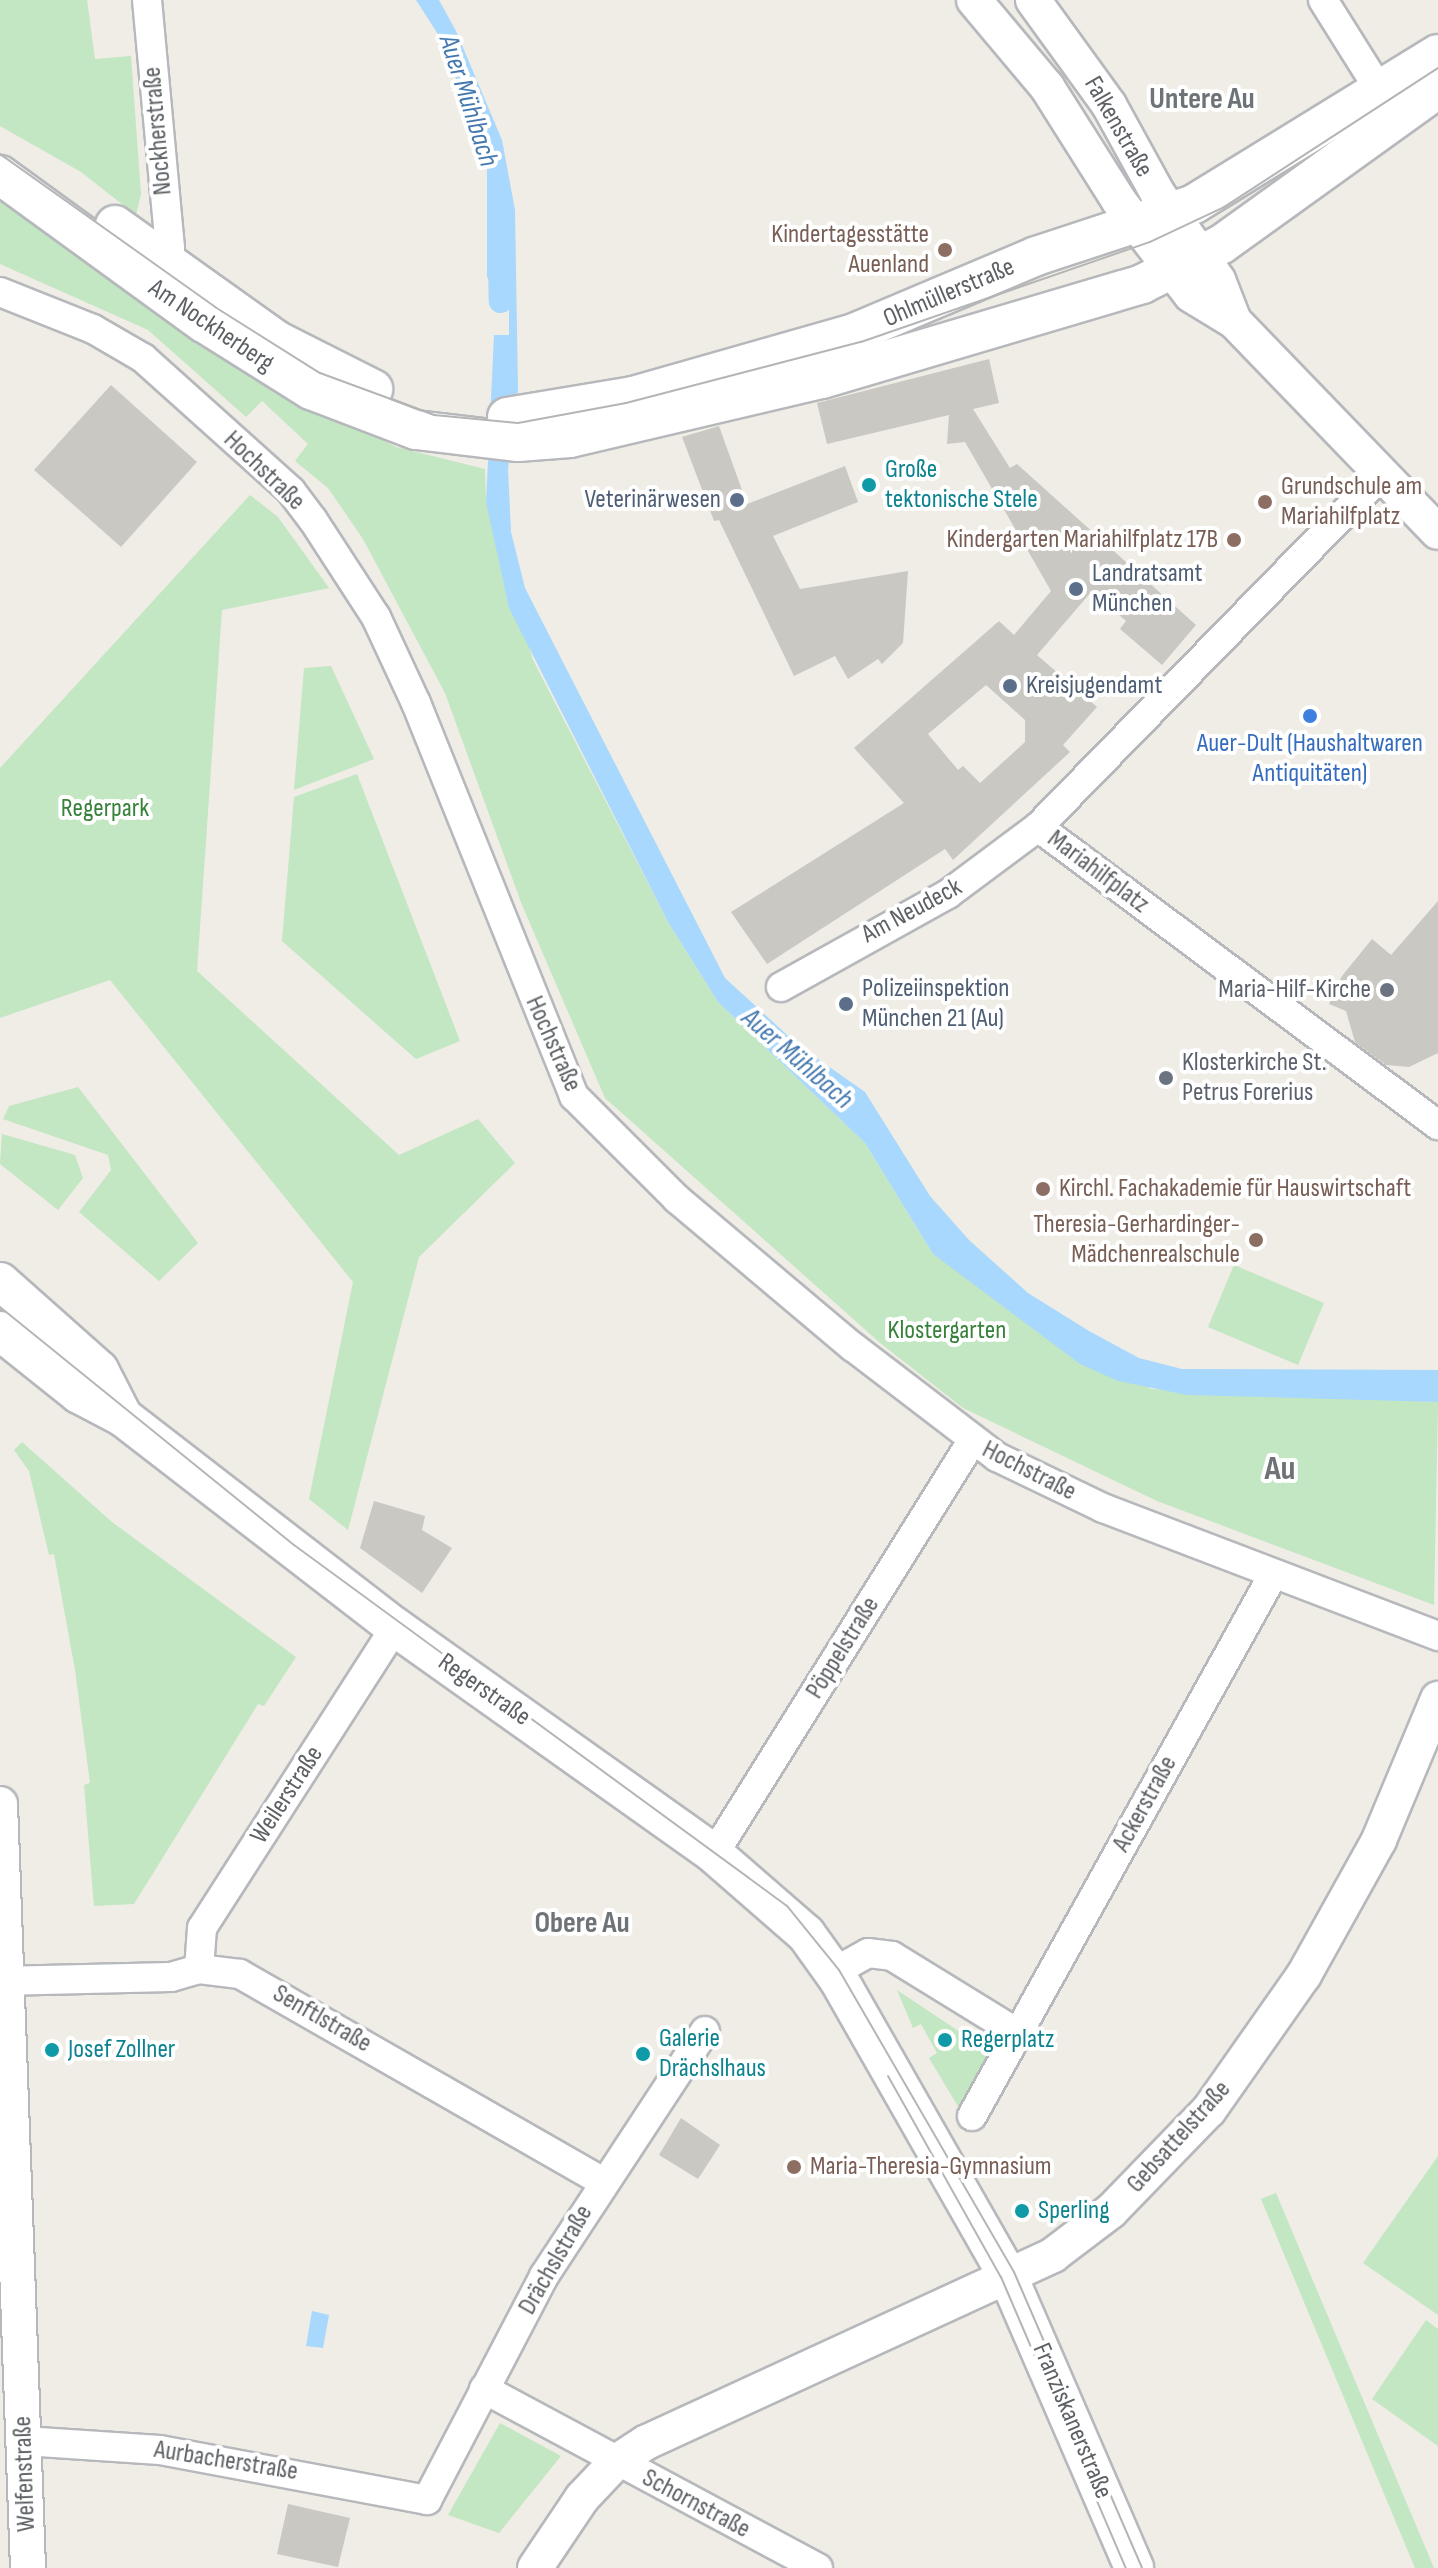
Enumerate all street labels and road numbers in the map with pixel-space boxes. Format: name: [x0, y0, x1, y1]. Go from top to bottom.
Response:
street label: Nockherstraße: [137, 66, 179, 196]
street label: Falkenstraße: [1077, 71, 1159, 183]
street label: Ohlmüllerstraße: [879, 251, 1019, 335]
street label: Am Nockherberg: [142, 273, 280, 379]
street label: Hochstraße: [217, 425, 311, 517]
street label: Mariahilfplatz: [1041, 824, 1155, 920]
street label: Am Neudeck: [857, 872, 967, 950]
street label: Hochstraße: [518, 991, 588, 1097]
street label: Hochstraße: [977, 1434, 1081, 1508]
street label: Pöppelstraße: [799, 1591, 887, 1705]
street label: Regerstraße: [432, 1647, 536, 1733]
street label: Weilerstraße: [244, 1740, 330, 1850]
street label: Ackerstraße: [1106, 1751, 1184, 1857]
street label: Senftlstraße: [267, 1978, 377, 2060]
street label: Gebsattelstraße: [1121, 2074, 1237, 2200]
street label: Drächslstraße: [512, 2200, 600, 2320]
street label: Franziskanerstraße: [1025, 2339, 1119, 2503]
street label: Welfenstraße: [7, 2415, 43, 2533]
street label: Aurbacherstraße: [152, 2434, 300, 2488]
street label: Schornstraße: [637, 2463, 755, 2545]

